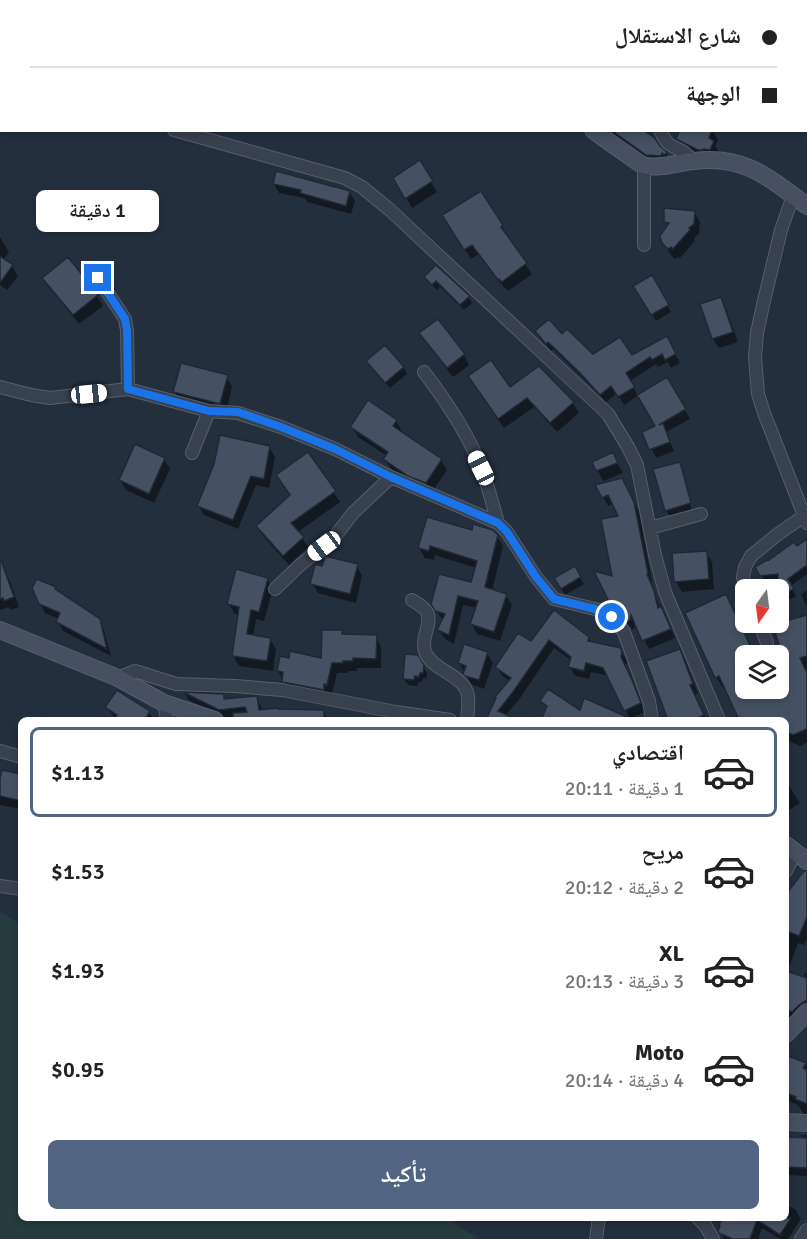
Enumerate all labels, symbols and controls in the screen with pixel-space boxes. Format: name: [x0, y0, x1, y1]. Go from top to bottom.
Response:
text: شارع الاستقلال: [615, 22, 741, 49]
text: الوجهة: [686, 80, 741, 107]
callout: 1 دقيقة: [36, 191, 160, 233]
text: 1 دقيقة: [69, 198, 126, 223]
route end: [84, 264, 111, 291]
car: [70, 383, 108, 405]
car: [465, 448, 497, 488]
car: [304, 528, 344, 564]
north arrow: [735, 579, 789, 633]
map controls: [735, 579, 789, 699]
route start: [598, 603, 625, 630]
button: layers: [735, 645, 789, 699]
text: اقتصادي: [612, 739, 684, 766]
icon: car: [702, 745, 756, 799]
text: $1.13: [51, 759, 105, 786]
text: 1 دقيقة · 20:11: [565, 776, 684, 801]
text: مريح: [641, 838, 684, 865]
icon: car: [702, 844, 756, 898]
text: $1.53: [51, 858, 105, 885]
text: 2 دقيقة · 20:12: [565, 875, 684, 900]
text: XL: [659, 940, 684, 967]
icon: car: [702, 943, 756, 997]
text: $1.93: [51, 957, 105, 984]
text: 3 دقيقة · 20:13: [565, 969, 684, 994]
text: Moto: [635, 1039, 684, 1066]
icon: car: [702, 1042, 756, 1096]
text: $0.95: [51, 1056, 105, 1083]
text: 4 دقيقة · 20:14: [565, 1068, 684, 1093]
button: تأكيد: [48, 1140, 759, 1209]

